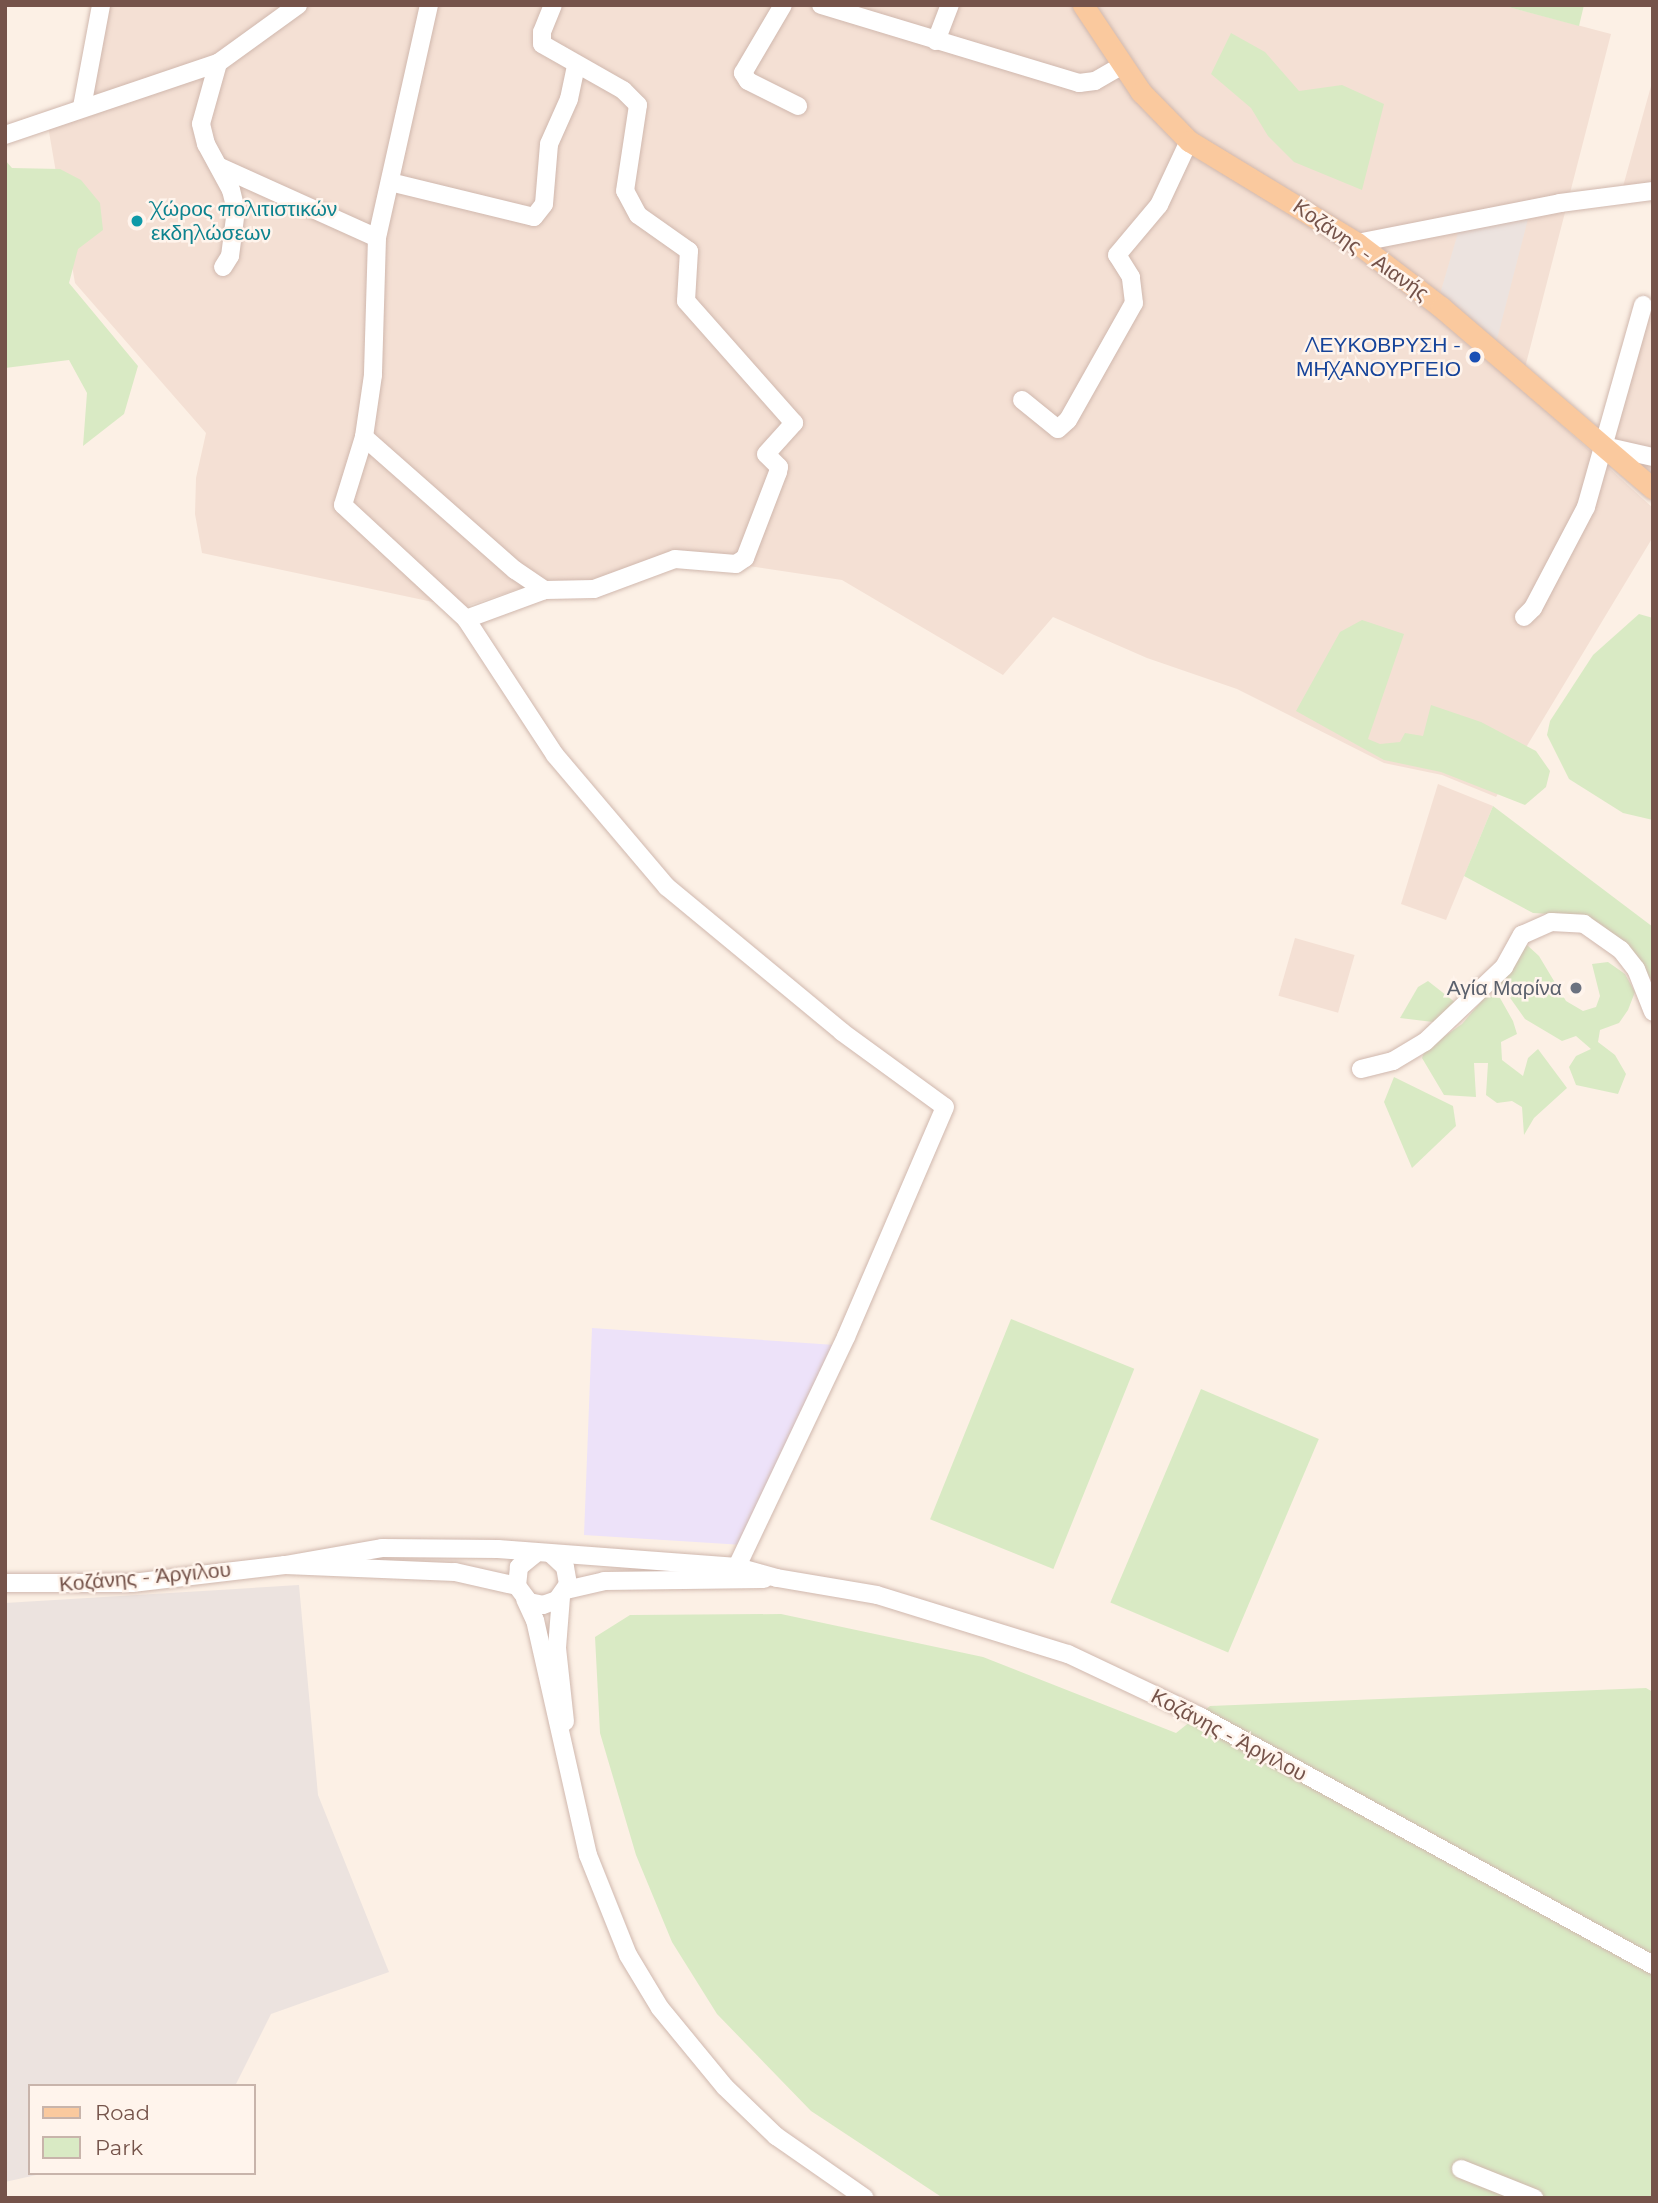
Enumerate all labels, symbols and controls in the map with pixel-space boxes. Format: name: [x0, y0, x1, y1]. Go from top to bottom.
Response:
street label: Κοζάνης - Αιανής: [1288, 194, 1434, 306]
place label: Χώρος πολιτιστικών εκδηλώσεων: [151, 196, 337, 246]
marker: Χώρος πολιτιστικών εκδηλώσεων: [129, 213, 145, 229]
place label: ΛΕΥΚΟΒΡΥΣΗ - ΜΗΧΑΝΟΥΡΓΕΙΟ: [1296, 332, 1461, 382]
marker: ΛΕΥΚΟΒΡΥΣΗ - ΜΗΧΑΝΟΥΡΓΕΙΟ: [1467, 349, 1483, 365]
place label: Αγία Μαρίνα: [1447, 975, 1562, 1001]
marker: Αγία Μαρίνα: [1568, 980, 1584, 996]
street label: Κοζάνης - Άργιλου: [58, 1557, 232, 1597]
street label: Κοζάνης - Άργιλου: [1147, 1683, 1311, 1787]
legend: [28, 2084, 256, 2175]
text: Road: [95, 2100, 150, 2125]
text: Park: [95, 2135, 143, 2160]

